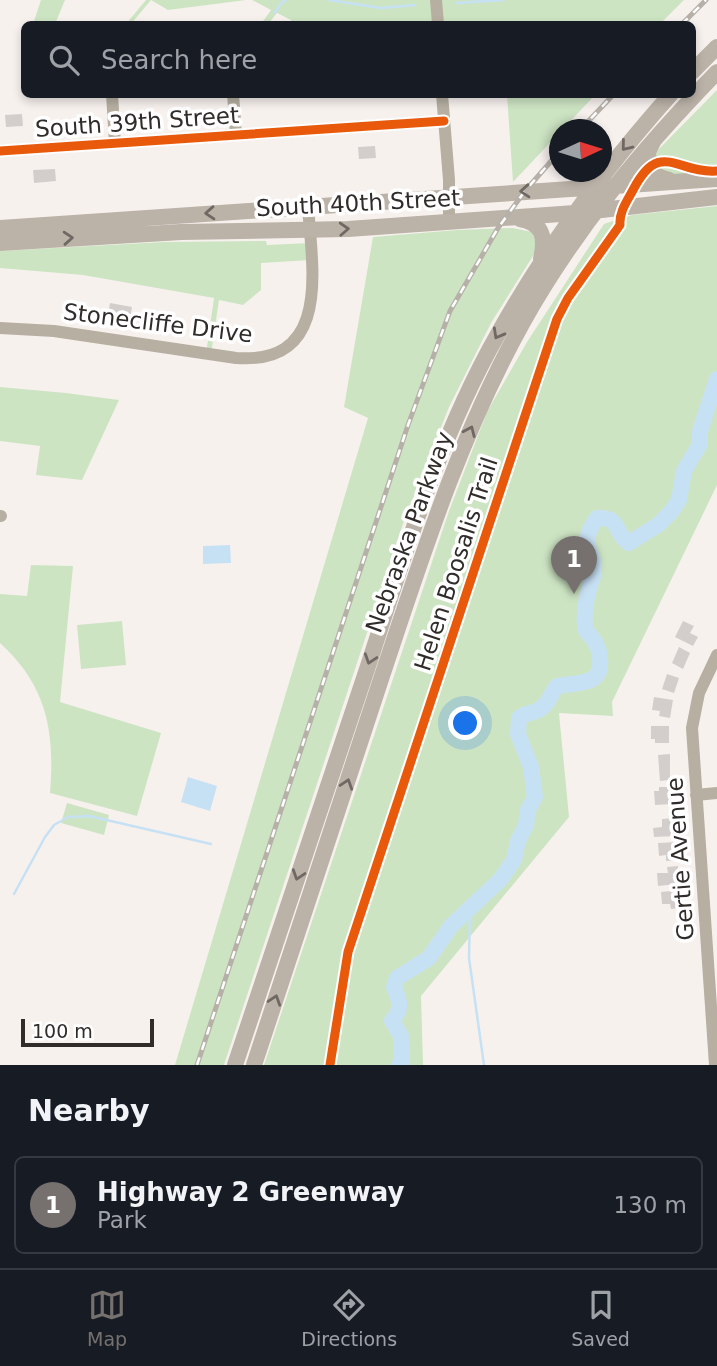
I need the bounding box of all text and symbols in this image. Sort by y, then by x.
search box [21,21,696,98]
icon: search [45,41,83,79]
text: Search here [101,45,257,75]
street label: South 39th Street [34,102,240,142]
north arrow [549,119,612,182]
one-way arrow [622,138,635,150]
one-way arrow [520,183,531,198]
street label: South 40th Street [255,185,461,221]
one-way arrow [204,205,215,220]
one-way arrow [339,222,350,237]
one-way arrow [63,231,74,246]
street label: Stonecliffe Drive [62,298,254,348]
one-way arrow [493,326,506,339]
one-way arrow [461,425,475,437]
street label: Nebraska Parkway [361,428,457,636]
street label: Helen Boosalis Trail [409,454,503,674]
pin: 1 [551,536,597,594]
one-way arrow [364,652,378,664]
your location [448,706,482,740]
street label: Gertie Avenue [661,776,699,942]
one-way arrow [339,779,353,791]
one-way arrow [292,868,307,880]
one-way arrow [267,995,282,1007]
scale bar [21,1016,154,1048]
text: 100 m [32,1020,93,1042]
text: Nearby [28,1093,150,1128]
text: Highway 2 Greenway [97,1177,404,1207]
text: 1 [45,1192,61,1218]
text: 130 m [613,1192,687,1218]
text: Park [97,1207,147,1233]
tab: Map [87,1286,127,1350]
tab: Directions [301,1286,397,1350]
tab: Saved [571,1286,630,1350]

